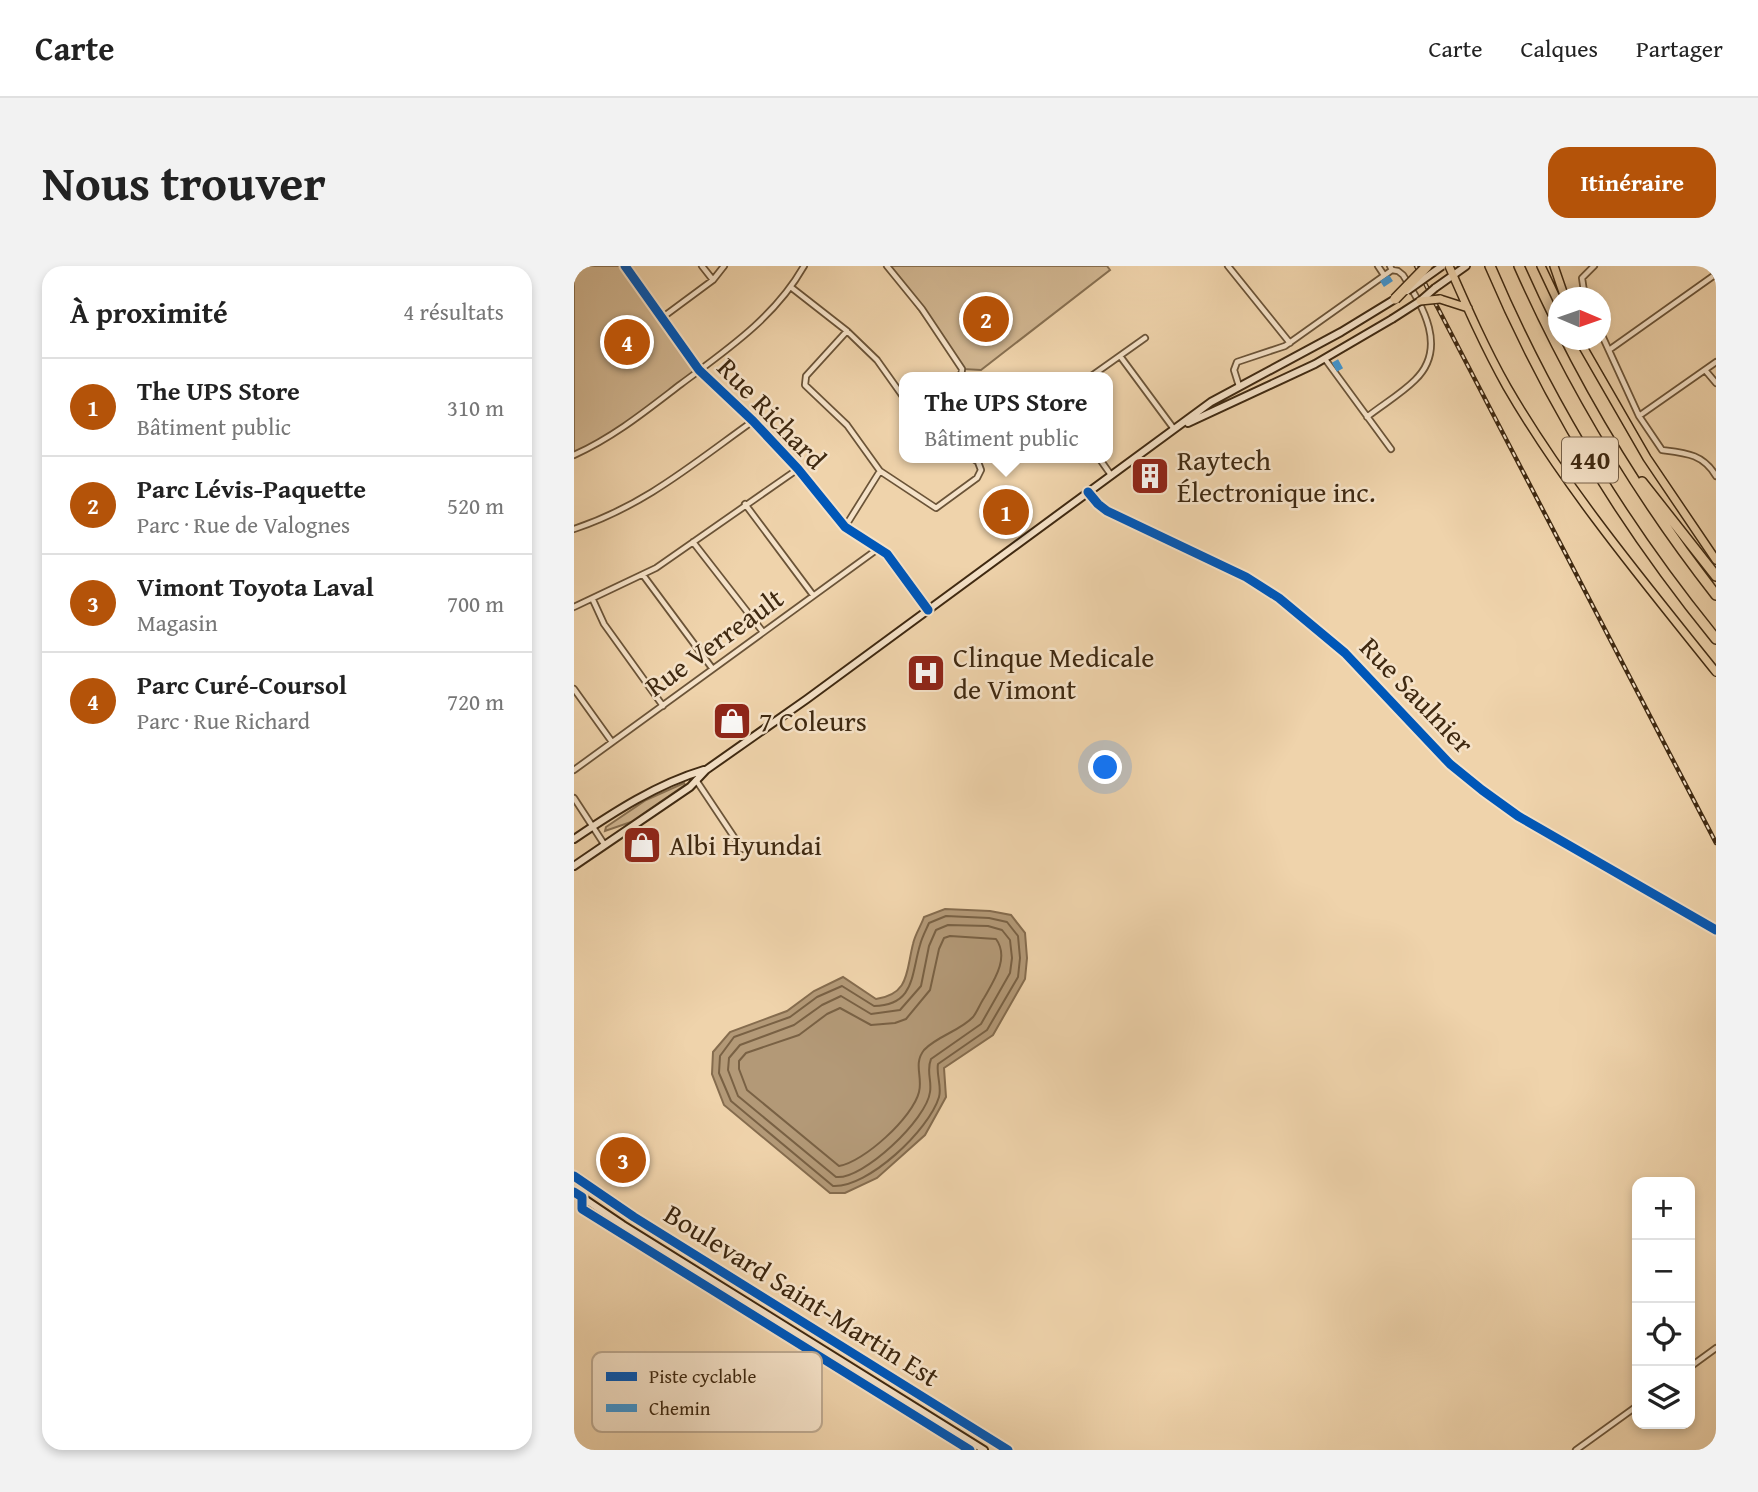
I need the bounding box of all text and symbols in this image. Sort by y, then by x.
text: Carte [35,24,114,72]
text: Carte [1428,31,1482,66]
text: Calques [1520,31,1598,66]
text: Partager [1636,31,1723,66]
text: Nous trouver [42,146,326,218]
button: Itinéraire [1548,147,1716,218]
north arrow [1548,287,1611,350]
text: À proximité [70,290,228,334]
pin: 2 [963,293,1009,345]
text: 4 résultats [403,295,504,328]
pin: 4 [604,316,650,368]
street label: Rue Richard [708,347,836,478]
text: The UPS Store [137,371,300,410]
popup [899,372,1113,463]
text: The UPS Store [925,382,1087,421]
text: 1 [87,391,99,424]
text: 310 m [447,391,504,424]
text: Bâtiment public [137,410,291,443]
text: Bâtiment public [925,421,1079,454]
road number: 440 [1562,438,1618,482]
place label: Raytech Électronique inc. [1177,439,1375,512]
building icon: Raytech Électronique inc. [1129,455,1171,497]
text: Parc Lévis-Paquette [137,469,366,508]
pin: 1 [983,486,1029,538]
text: 2 [87,489,99,522]
text: 520 m [447,489,504,522]
text: Parc · Rue de Valognes [137,508,350,541]
text: Vimont Toyota Laval [137,567,374,606]
street label: Rue Verreault [636,577,792,706]
text: 3 [87,587,99,620]
text: 700 m [447,587,504,620]
text: Magasin [137,606,218,639]
street label: Rue Saulnier [1351,627,1484,763]
place label: Clinque Medicale de Vimont [953,636,1154,709]
hospital icon: Clinque Medicale de Vimont [905,652,947,694]
text: Parc Curé-Coursol [137,665,347,704]
text: 4 [87,685,99,718]
text: 720 m [447,685,504,718]
shop icon: 7 Coleurs [711,700,753,742]
place label: 7 Coleurs [759,700,867,741]
text: Parc · Rue Richard [137,704,310,737]
your location [1088,750,1122,784]
shop icon: Albi Hyundai [621,824,663,866]
place label: Albi Hyundai [669,824,822,865]
pin: 3 [600,1134,646,1186]
map controls [1632,1177,1695,1429]
button: + [1632,1177,1695,1240]
street label: Boulevard Saint-Martin Est [657,1193,948,1396]
button: − [1632,1240,1695,1303]
button: locate [1632,1303,1695,1366]
legend [592,1352,822,1432]
text: Piste cyclable [649,1362,756,1390]
button: layers [1632,1366,1695,1429]
text: Chemin [649,1394,711,1422]

